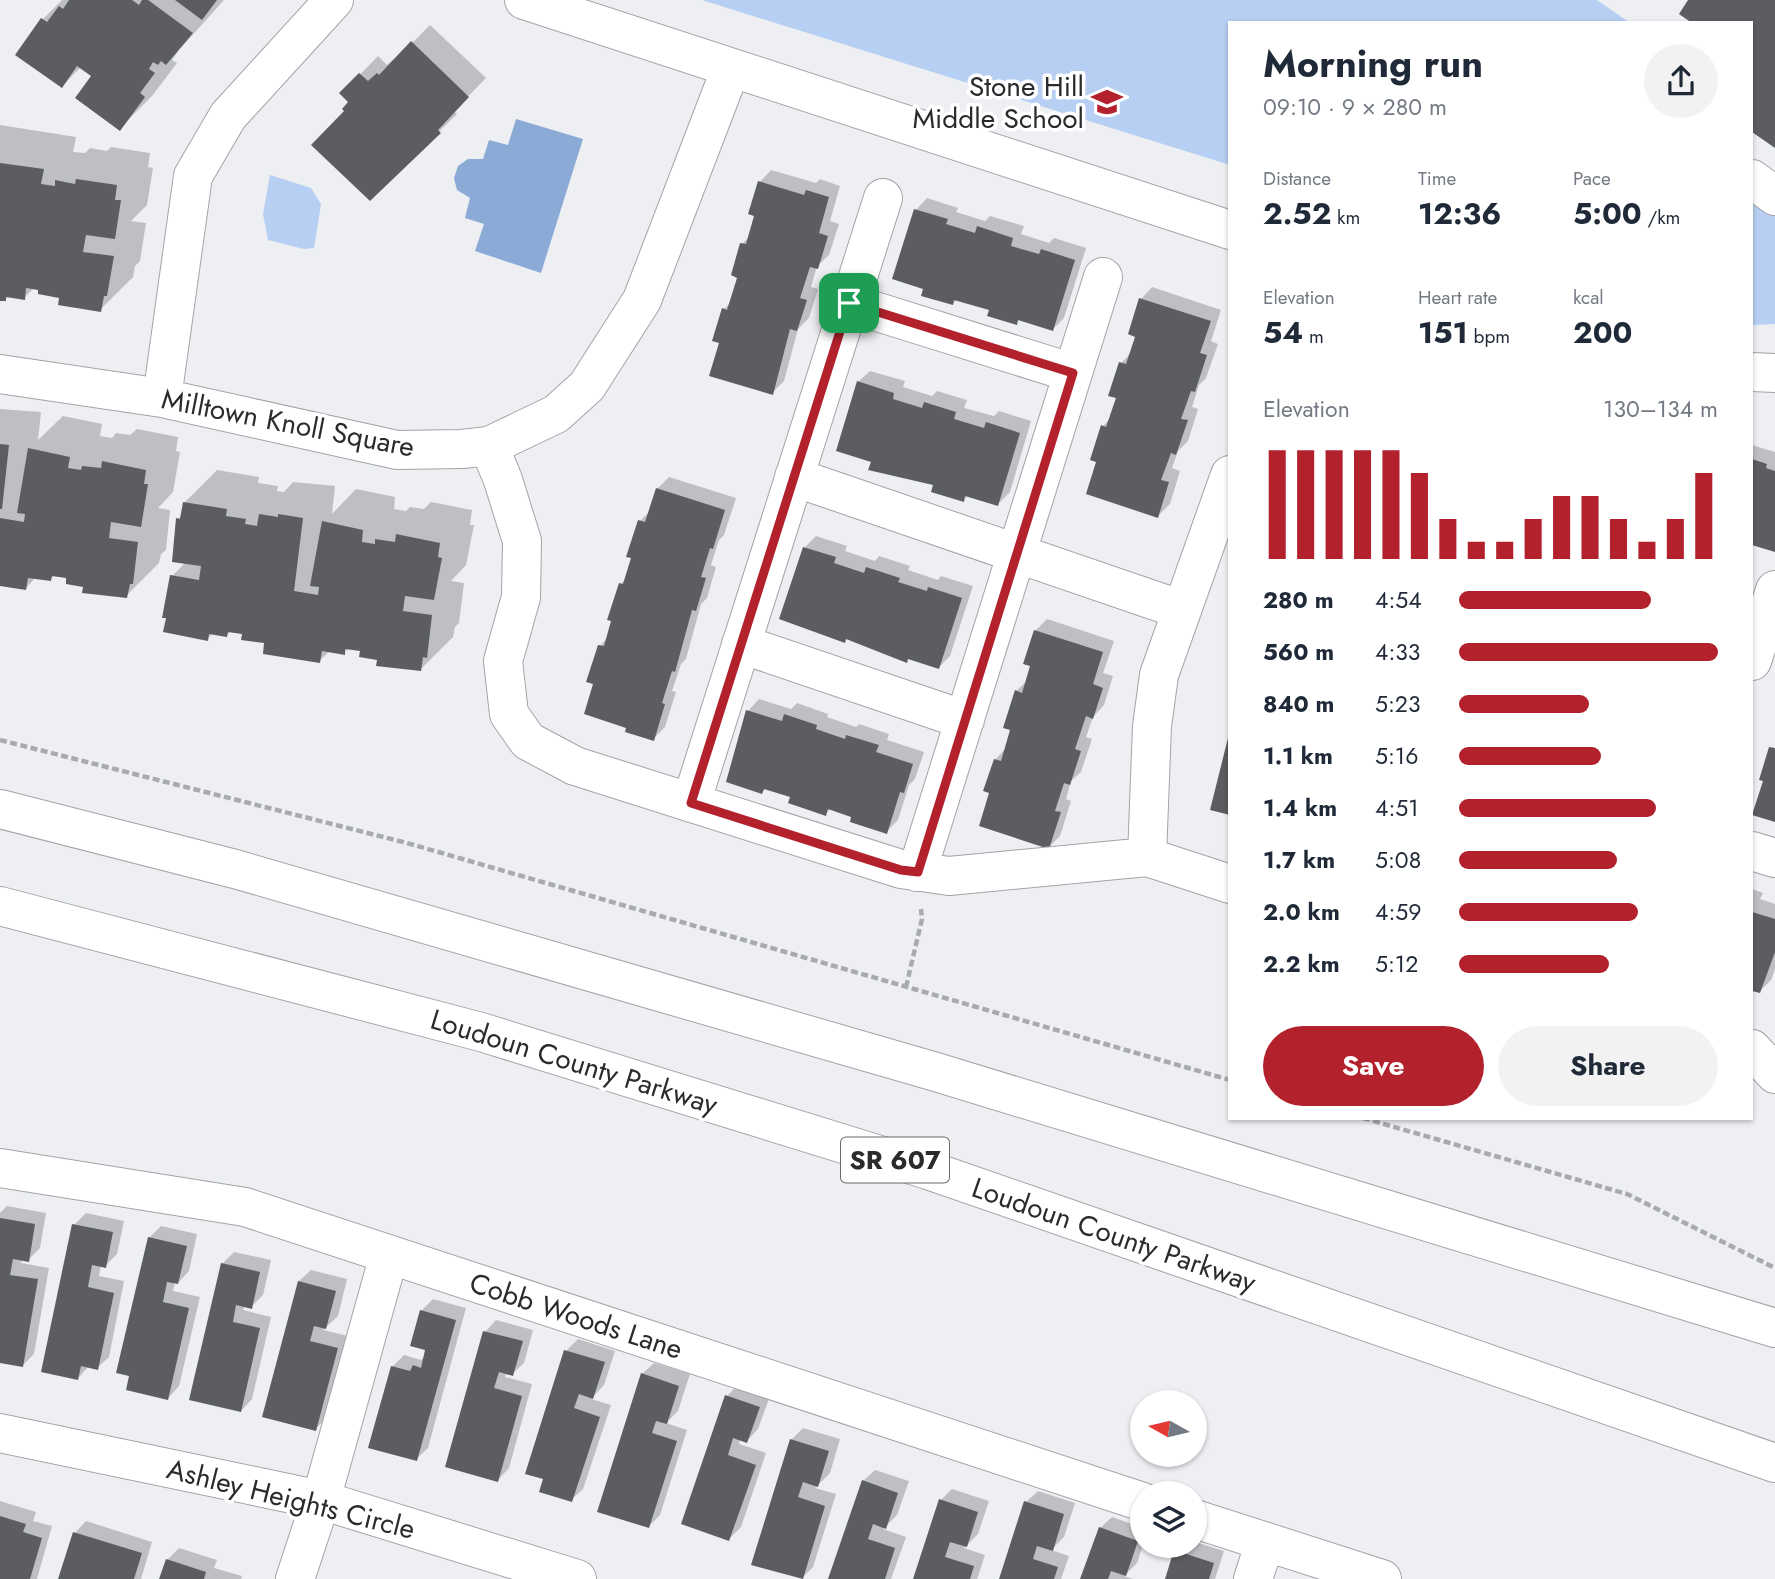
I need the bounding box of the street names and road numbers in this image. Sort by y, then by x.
street label: Milltown Knoll Square [158,378,418,468]
street label: Loudoun County Parkway [426,999,723,1125]
road number: SR 607 [841,1138,949,1182]
street label: Loudoun County Parkway [966,1167,1262,1303]
street label: Cobb Woods Lane [464,1262,688,1370]
street label: Ashley Heights Circle [163,1448,419,1550]

